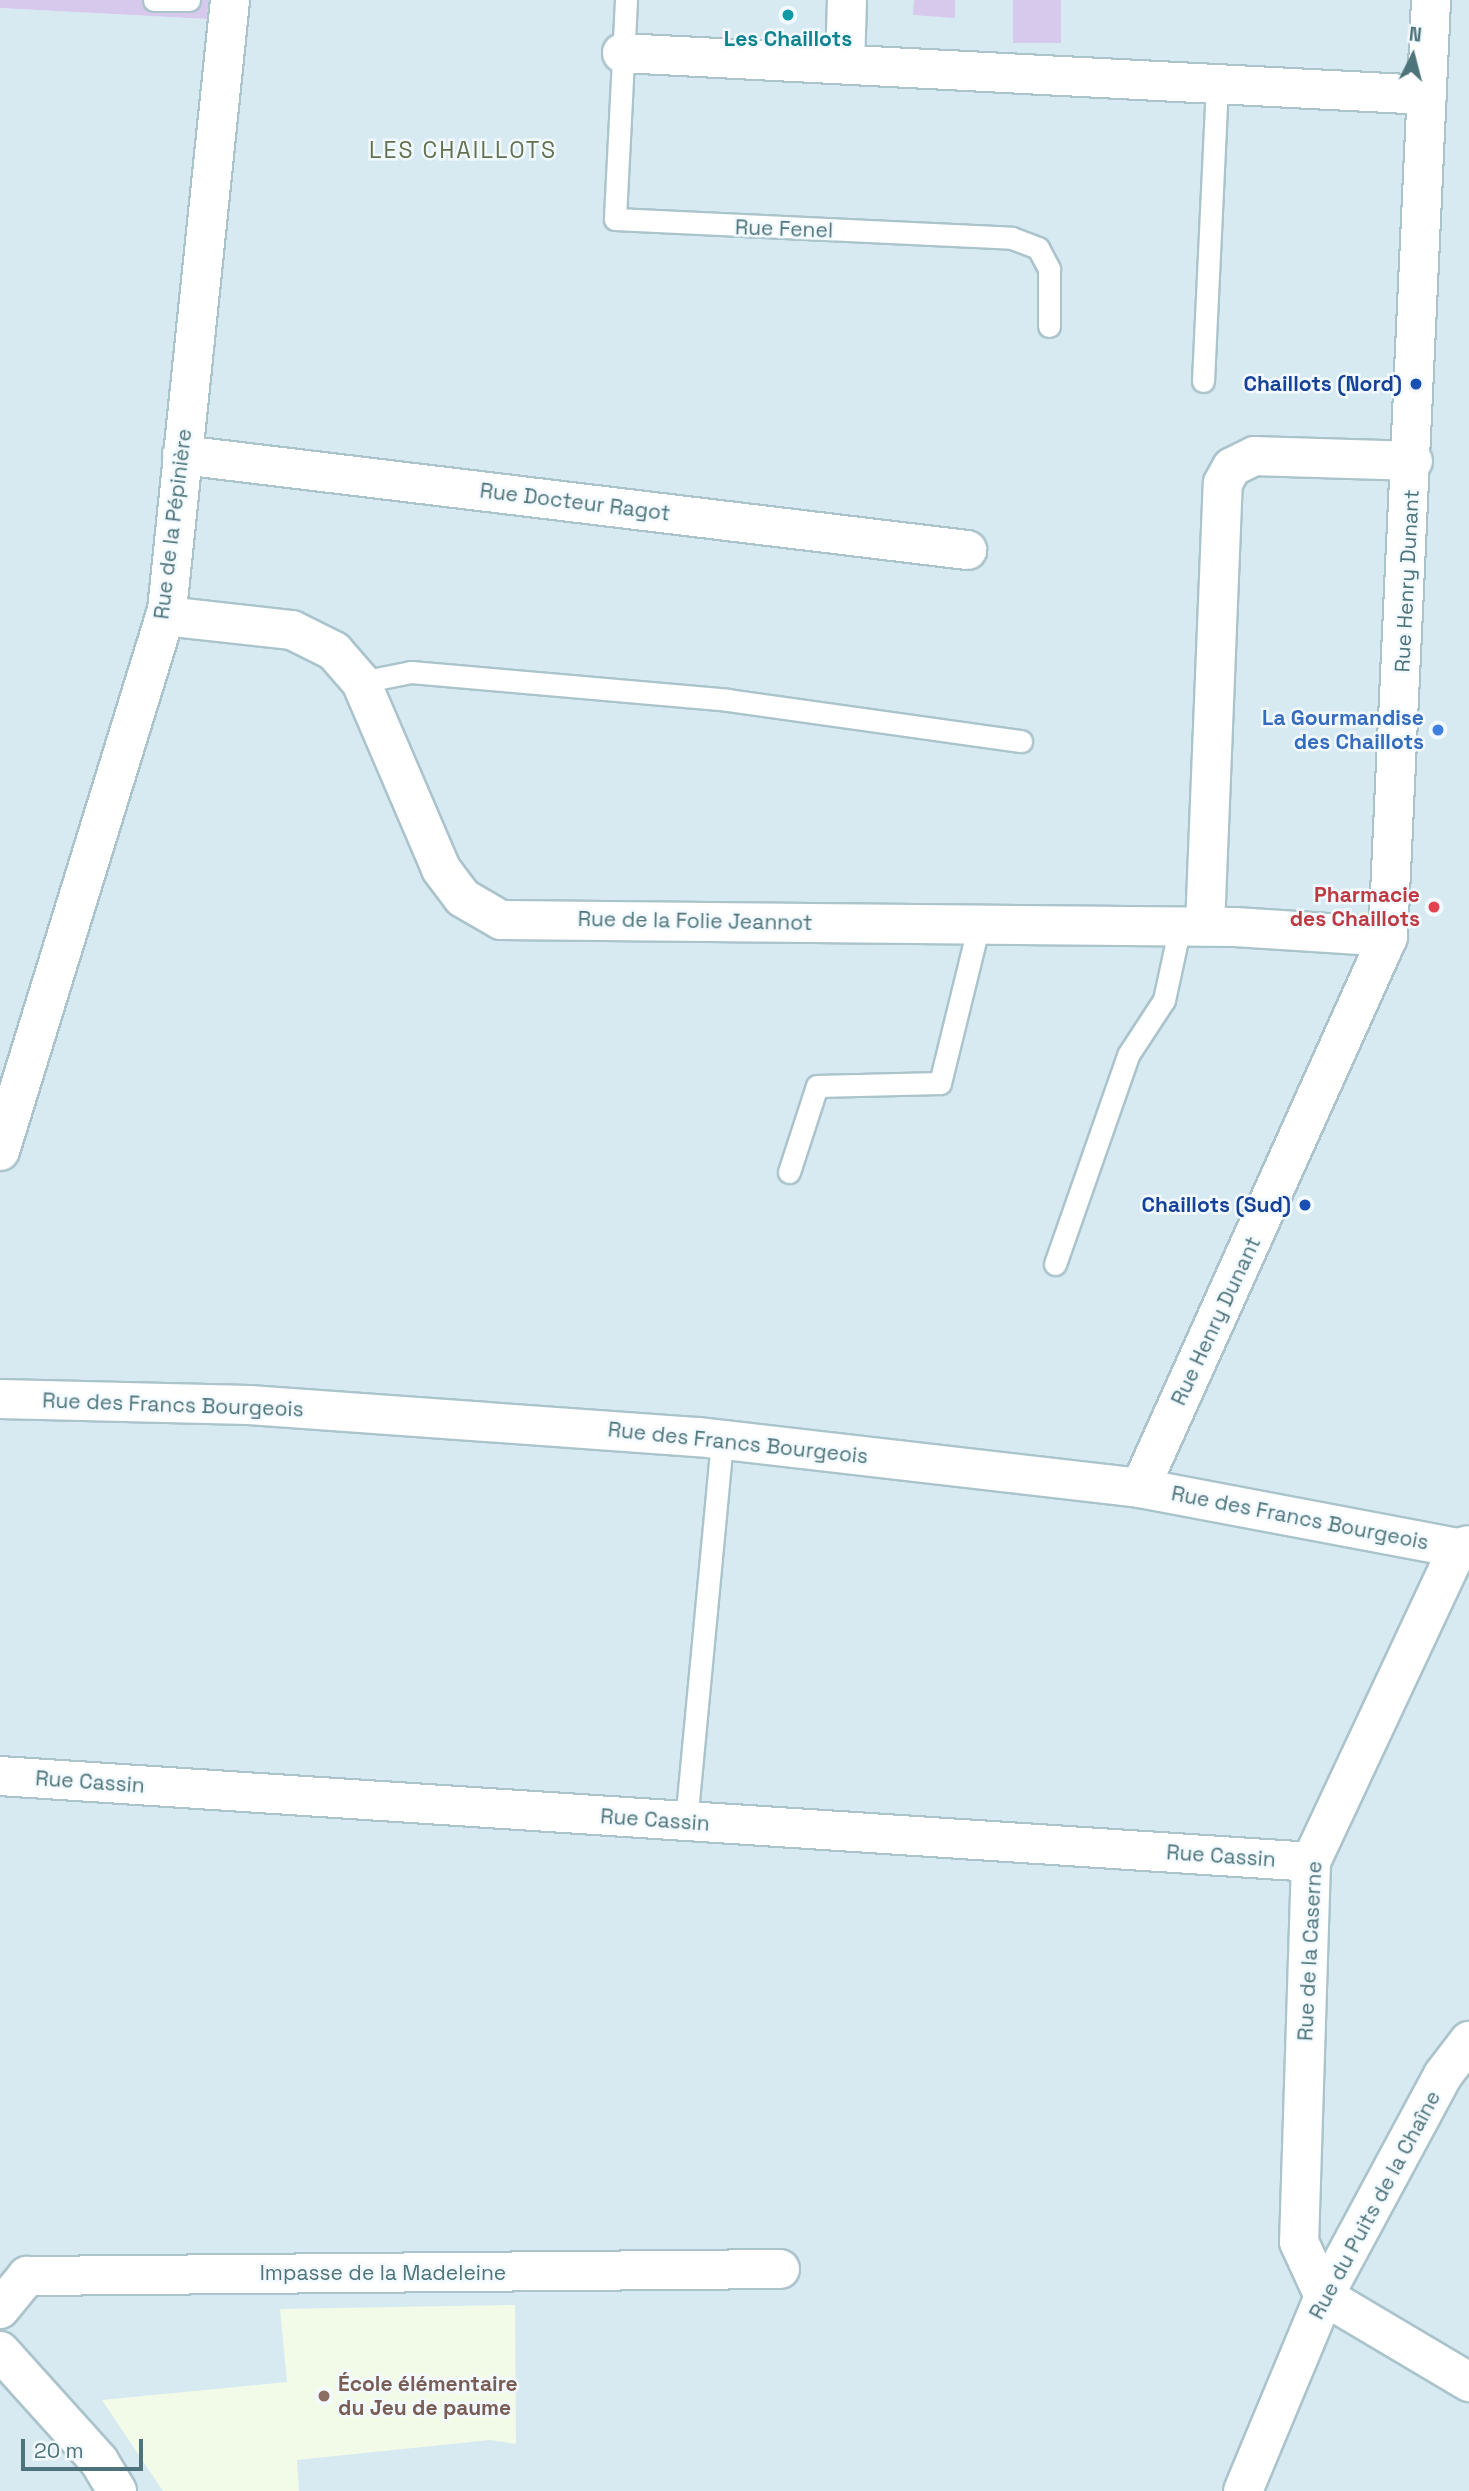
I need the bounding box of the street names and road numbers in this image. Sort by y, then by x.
street label: Rue Fenel [735,215,833,243]
street label: Rue de la Pépinière [149,427,197,621]
street label: Rue Docteur Ragot [478,478,672,526]
street label: Rue Henry Dunant [1390,489,1424,673]
street label: Rue de la Folie Jeannot [577,906,813,936]
street label: Rue Henry Dunant [1166,1233,1266,1409]
street label: Rue des Francs Bourgeois [42,1388,304,1422]
street label: Rue des Francs Bourgeois [607,1417,869,1469]
street label: Rue des Francs Bourgeois [1169,1481,1431,1555]
street label: Rue Cassin [34,1766,146,1798]
street label: Rue Cassin [599,1804,711,1836]
street label: Rue Cassin [1165,1840,1277,1872]
street label: Rue de la Caserne [1293,1860,1327,2042]
street label: Rue du Puits de la Chaîne [1304,2086,1446,2324]
street label: Impasse de la Madeleine [260,2260,506,2286]

